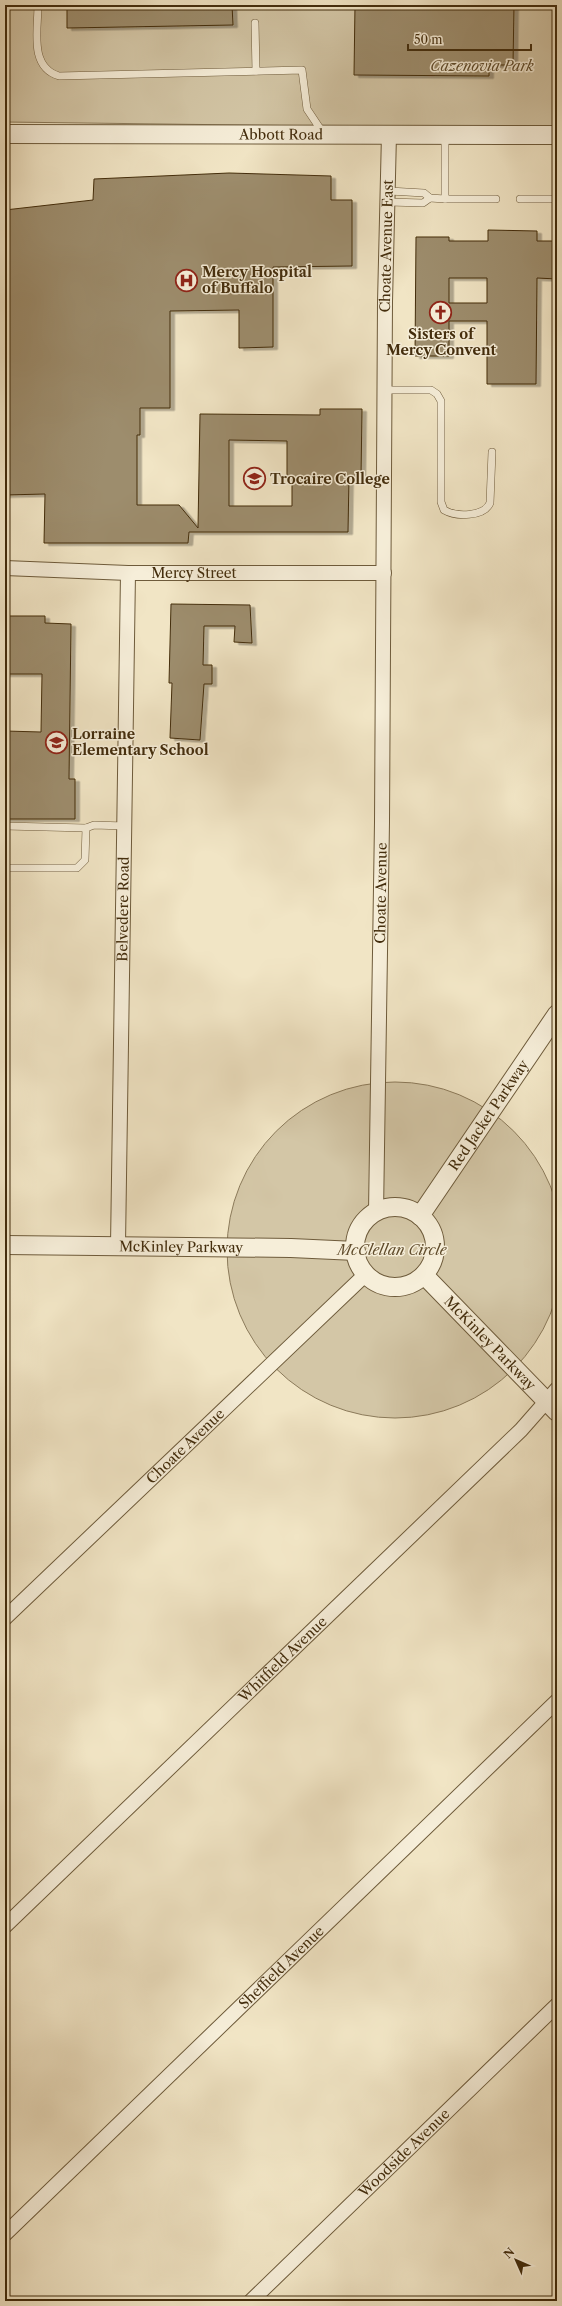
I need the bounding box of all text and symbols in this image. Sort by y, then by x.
scale bar [408,26,531,52]
text: 50 m [414,32,443,47]
park label: Cazenovia Park [430,57,535,75]
street label: Abbott Road [238,125,324,144]
street label: Choate Avenue East [376,179,397,313]
place label: Mercy Hospital of Buffalo [202,263,312,297]
hospital icon: Mercy Hospital of Buffalo [174,267,200,293]
church icon: Sisters of Mercy Convent [428,299,454,325]
place label: Sisters of Mercy Convent [386,325,496,359]
school or university icon: Trocaire College [241,466,267,492]
place label: Trocaire College [270,470,390,488]
street label: Mercy Street [151,564,237,582]
place label: Lorraine Elementary School [72,725,209,759]
school or university icon: Lorraine Elementary School [44,729,70,755]
street label: Choate Avenue [371,842,391,944]
street label: Belvedere Road [113,856,133,962]
street label: Red Jacket Parkway [445,1056,533,1174]
street label: McKinley Parkway [119,1237,243,1256]
park label: McClellan Circle [335,1241,448,1259]
street label: McKinley Parkway [440,1292,540,1394]
street label: Choate Avenue [142,1405,228,1488]
street label: Whitfield Avenue [234,1612,331,1707]
street label: Sheffield Avenue [235,1922,328,2013]
street label: Woodside Avenue [354,2105,453,2202]
north arrow [496,2240,536,2280]
text: N [501,2244,518,2261]

